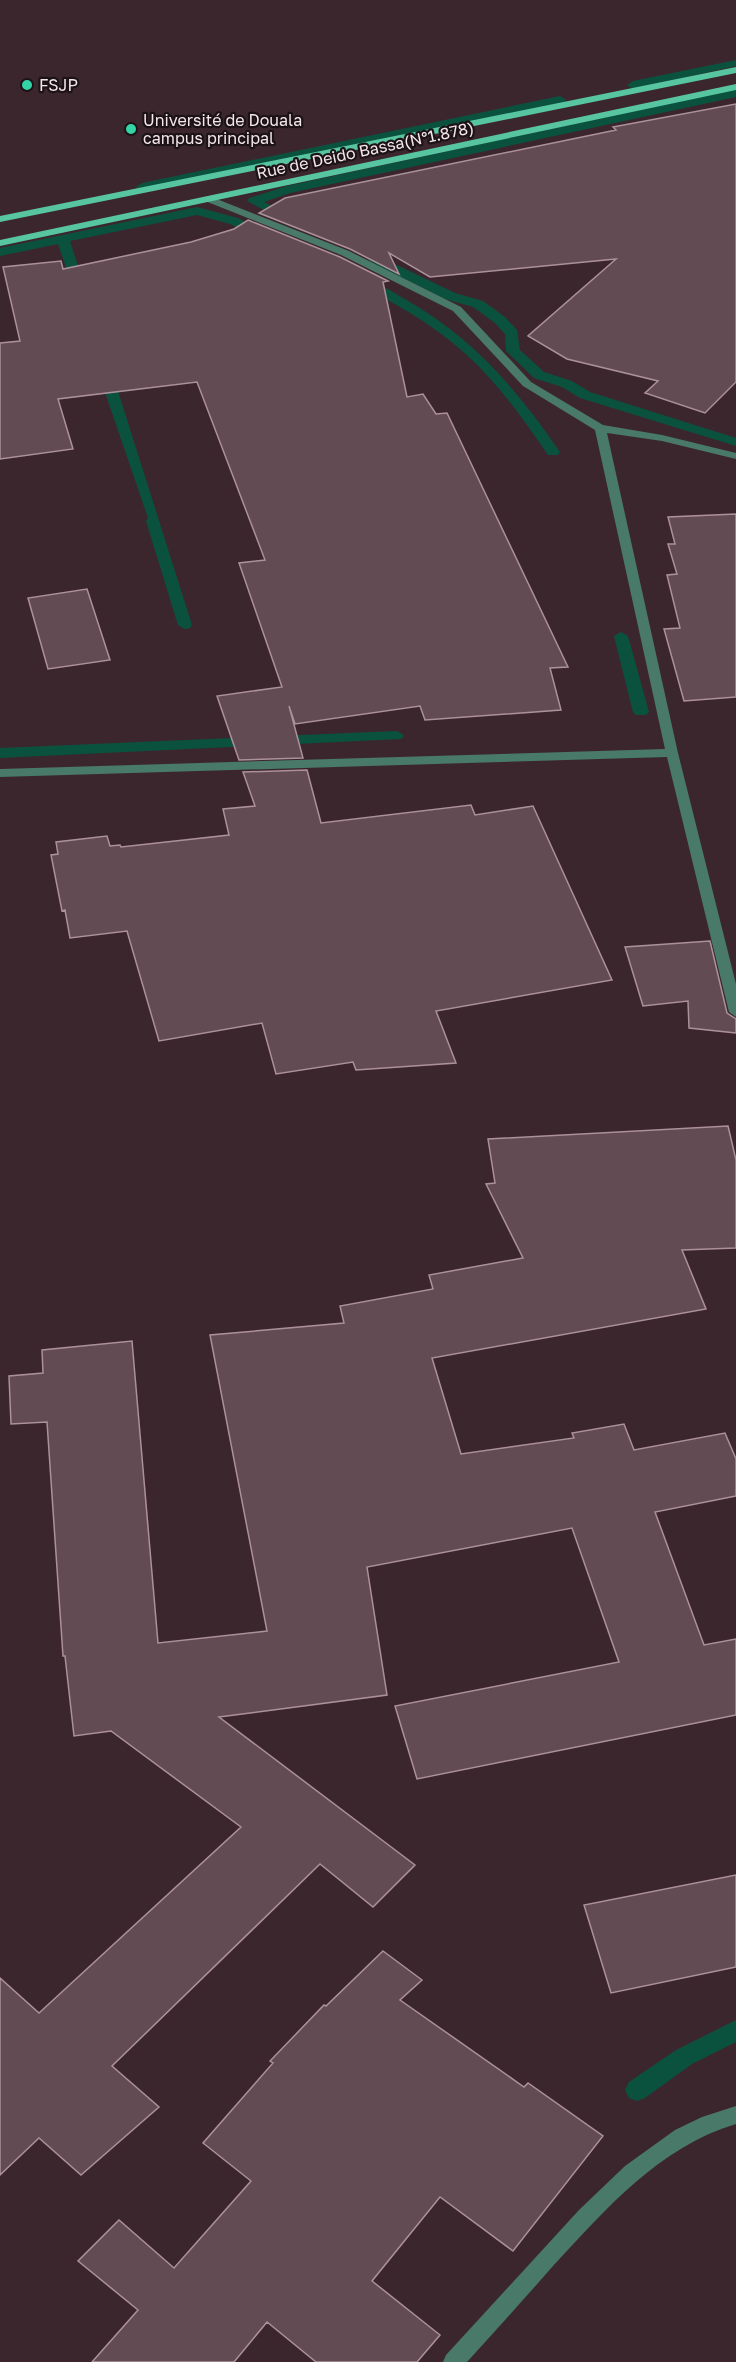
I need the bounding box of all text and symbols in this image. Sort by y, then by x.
place label: FSJP [39,75,78,95]
marker: FSJP [20,78,34,92]
place label: Université de Douala campus principal [143,110,302,148]
street label: Rue de Deido Bassa(N°1.878) [254,117,476,183]
marker: Université de Douala campus principal [124,122,138,136]

